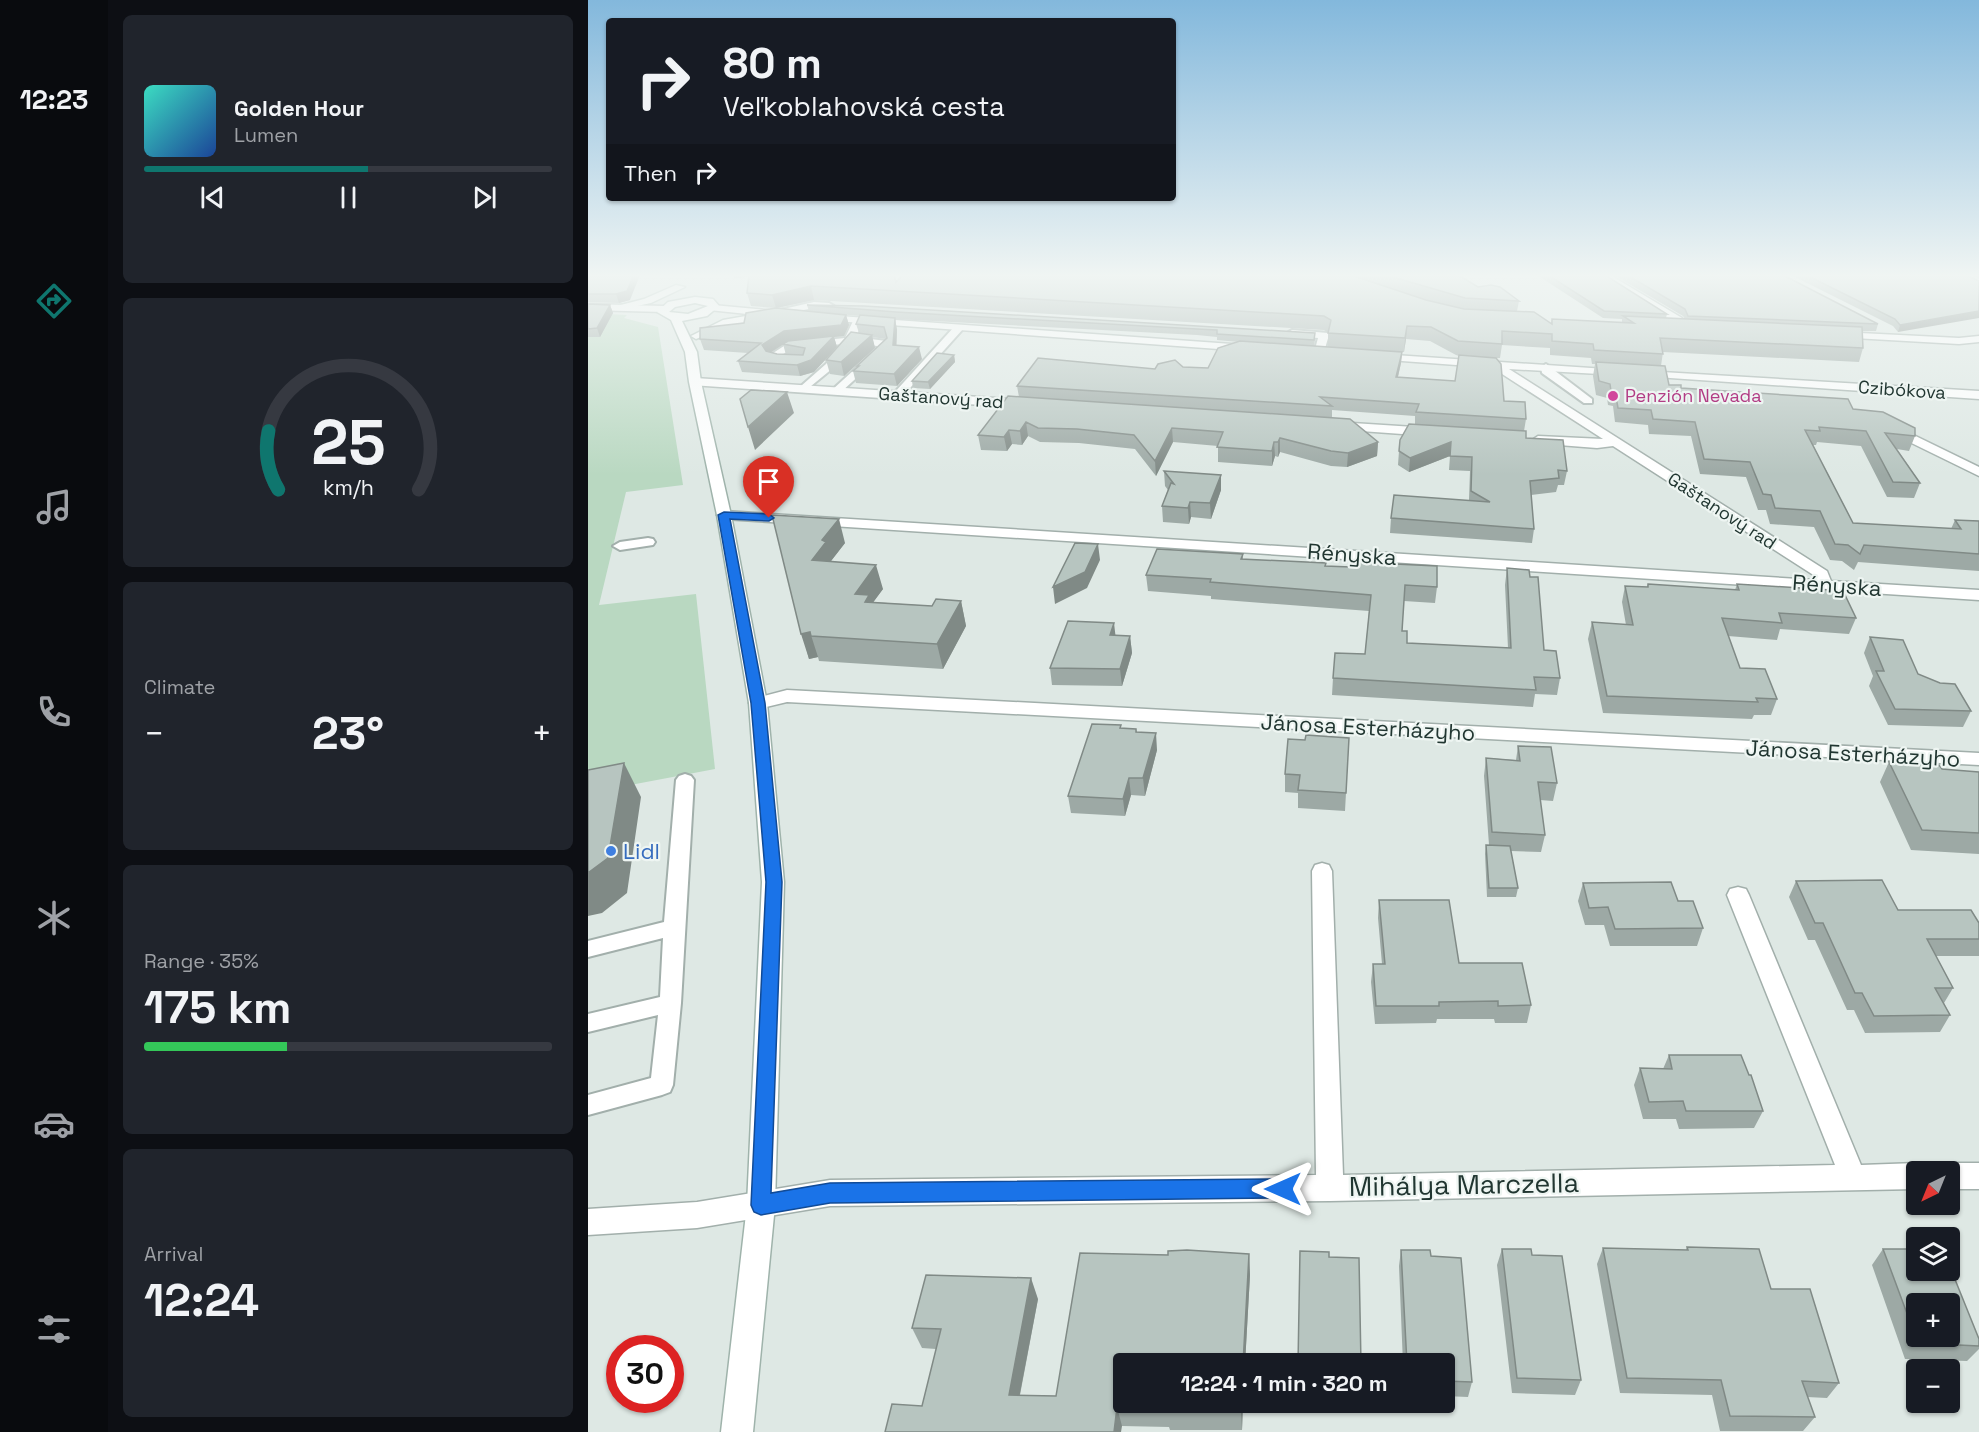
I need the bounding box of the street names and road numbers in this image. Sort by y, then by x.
street label: Czibókova [1857,375,1947,404]
street label: Gaštanový rad [878,382,1004,413]
street label: Gaštanový rad [1663,467,1781,554]
street label: Rényska [1306,537,1398,571]
street label: Rényska [1791,568,1883,602]
street label: Jánosa Esterházyho [1260,707,1476,747]
street label: Jánosa Esterházyho [1745,733,1961,773]
street label: Mihálya Marczella [1349,1165,1579,1204]

